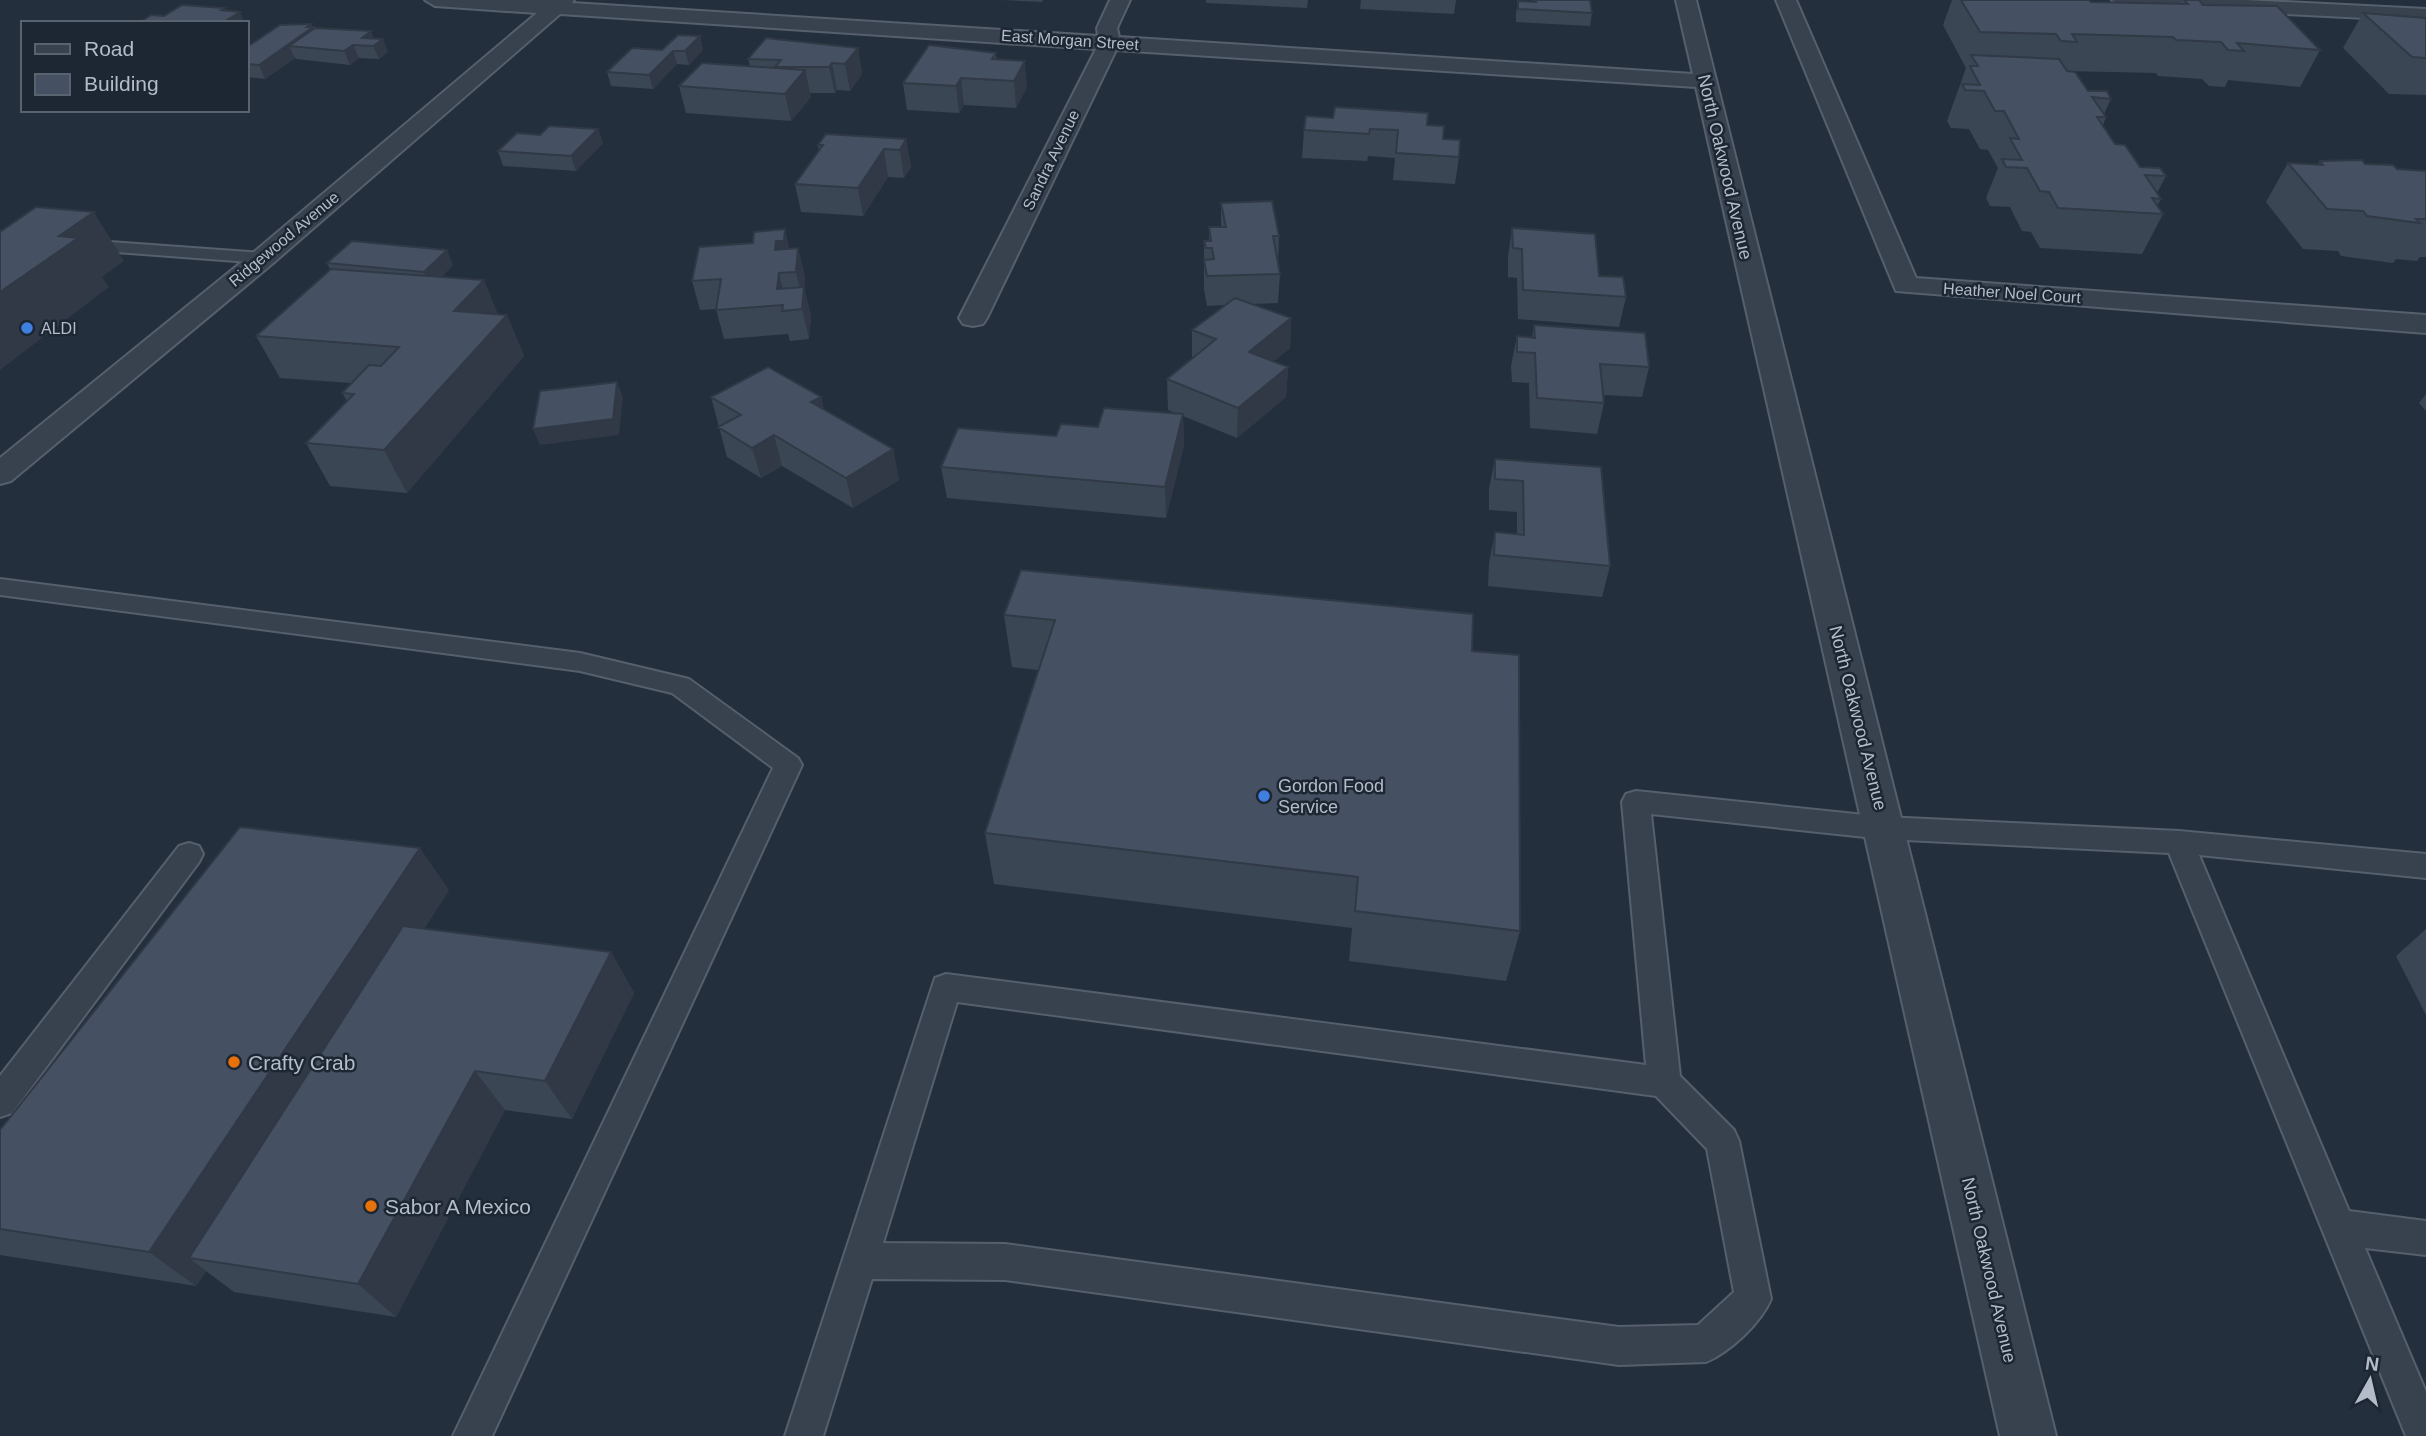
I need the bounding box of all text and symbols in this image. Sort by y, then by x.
legend [21,21,248,112]
street label: East Morgan Street [1001,27,1140,53]
text: Road [84,37,134,60]
text: Building [84,72,159,95]
street label: North Oakwood Avenue [1694,72,1756,262]
street label: Sandra Avenue [1019,107,1083,213]
street label: Ridgewood Avenue [226,188,342,290]
street label: Heather Noel Court [1943,280,2082,306]
marker: ALDI [19,320,35,336]
place label: ALDI [41,320,77,337]
street label: North Oakwood Avenue [1825,624,1891,812]
place label: Gordon Food Service [1278,776,1384,817]
marker: Gordon Food Service [1256,788,1272,804]
place label: Crafty Crab [248,1051,355,1074]
marker: Crafty Crab [226,1054,242,1070]
street label: North Oakwood Avenue [1958,1175,2020,1365]
place label: Sabor A Mexico [385,1195,531,1218]
marker: Sabor A Mexico [363,1198,379,1214]
north arrow [2335,1345,2405,1415]
text: N [2364,1352,2381,1375]

